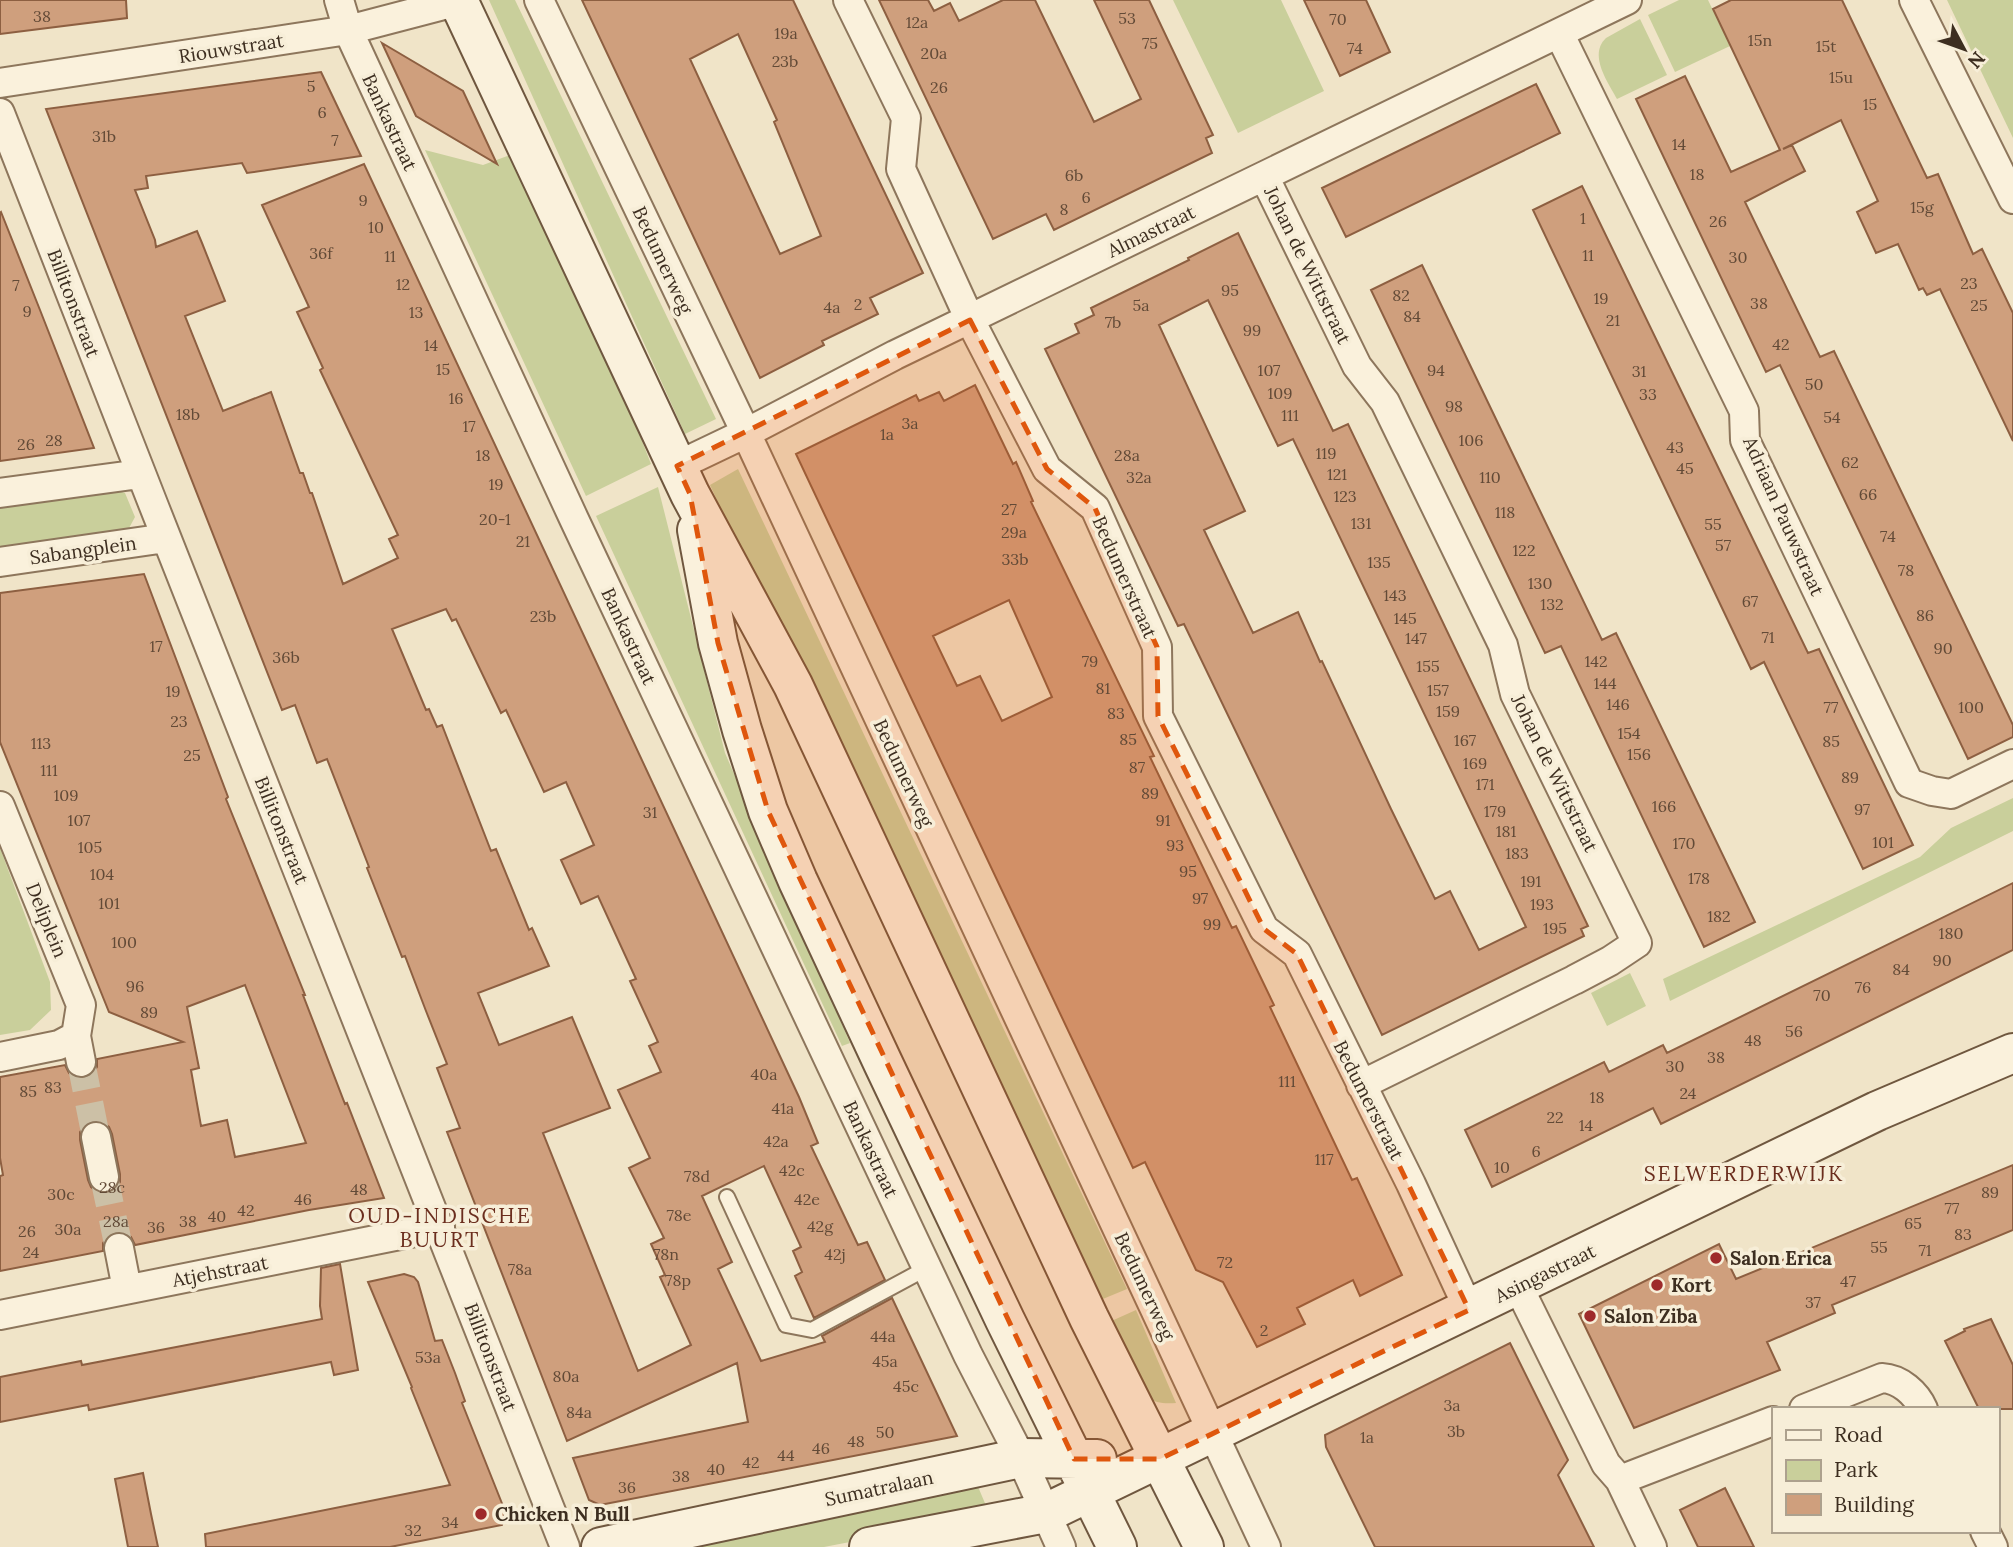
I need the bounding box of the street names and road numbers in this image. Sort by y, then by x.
street label: Riouwstraat [177,28,286,68]
street label: Bankastraat [357,70,423,175]
street label: Johan de Wittstraat [1259,181,1357,348]
street label: Almastraat [1102,199,1199,263]
street label: Bedumerweg [628,202,699,318]
street label: Billitonstraat [42,245,106,361]
street label: Adriaan Pauwstraat [1738,432,1830,600]
street label: Bedumerstraat [1087,512,1163,642]
street label: Sabangplein [28,531,138,569]
street label: Bankastraat [596,584,662,689]
street label: Johan de Wittstraat [1506,689,1604,856]
street label: Bedumerweg [869,715,940,831]
street label: Billitonstraat [250,773,315,888]
street label: Deliplein [21,879,73,961]
street label: Bedumerstraat [1329,1036,1410,1165]
street label: Bankastraat [838,1097,904,1202]
street label: Bedumerweg [1110,1228,1181,1344]
street label: Asingastraat [1490,1238,1600,1308]
street label: Atjehstraat [169,1250,270,1292]
street label: Billitonstraat [459,1299,523,1415]
street label: Sumatralaan [823,1465,935,1511]

